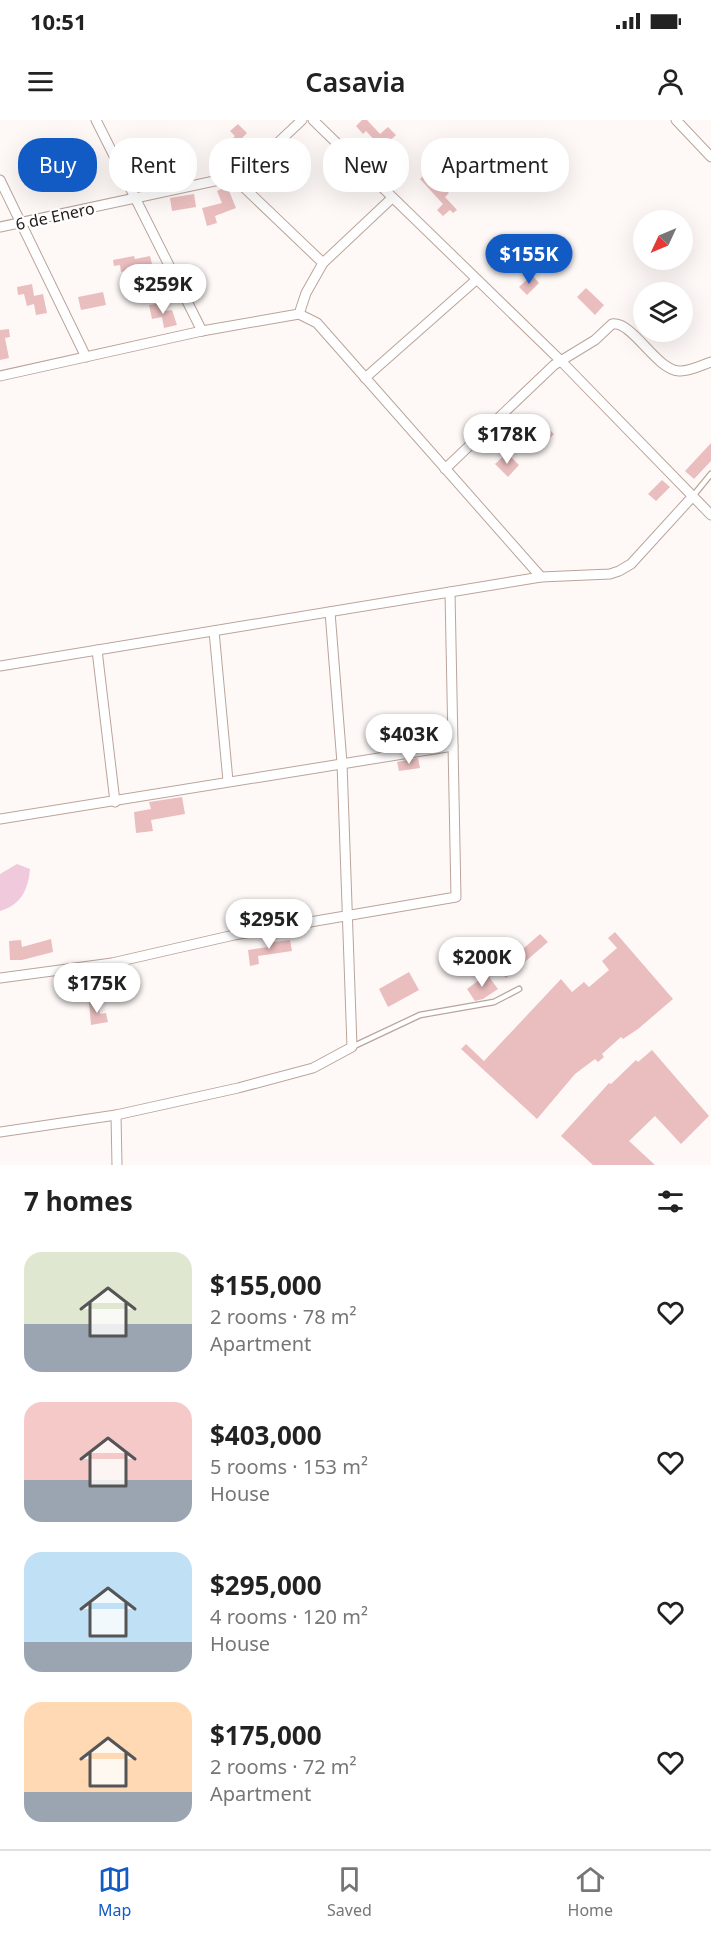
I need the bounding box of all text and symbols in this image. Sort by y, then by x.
text: 10:51 [30,6,87,36]
text: Casavia [305,63,406,100]
icon: menu [24,65,57,98]
icon: person [654,65,687,98]
chip: Buy [18,138,97,192]
chip: Rent [109,138,197,192]
chip: Filters [209,138,311,192]
chip: New [323,138,409,192]
chip: Apartment [421,138,569,192]
street label: 6 de Enero [14,197,96,235]
north arrow [633,210,693,270]
map controls [633,210,693,342]
pin: $155K [487,234,571,285]
text: $155K [499,240,559,267]
pin: $259K [121,264,205,315]
text: $259K [133,270,193,297]
button: layers [633,282,693,342]
pin: $178K [465,414,549,465]
text: $178K [477,420,537,447]
pin: $403K [367,714,451,765]
text: $403K [379,720,439,747]
pin: $295K [227,899,311,950]
text: $295K [239,905,299,932]
pin: $200K [440,937,524,988]
text: $200K [452,943,512,970]
pin: $175K [55,963,139,1014]
text: $175K [67,969,127,996]
text: 7 homes [24,1183,133,1219]
icon: filters [654,1185,687,1218]
text: $155,000 [210,1267,322,1303]
icon: home [72,1276,144,1348]
icon: heart [654,1296,687,1329]
text: 2 rooms · 78 m² [210,1303,357,1330]
text: Apartment [210,1330,311,1357]
text: $403,000 [210,1417,322,1453]
icon: home [72,1426,144,1498]
icon: heart [654,1446,687,1479]
text: 5 rooms · 153 m² [210,1453,368,1480]
text: House [210,1480,270,1507]
text: $295,000 [210,1567,322,1603]
icon: home [72,1576,144,1648]
icon: heart [654,1596,687,1629]
text: 4 rooms · 120 m² [210,1603,368,1630]
text: House [210,1630,270,1657]
text: $175,000 [210,1717,322,1753]
icon: home [72,1726,144,1798]
icon: heart [654,1746,687,1779]
text: 2 rooms · 72 m² [210,1753,357,1780]
text: Apartment [210,1780,311,1807]
tab: Map [98,1863,131,1921]
tab: Saved [327,1863,372,1921]
tab: Home [568,1863,613,1921]

